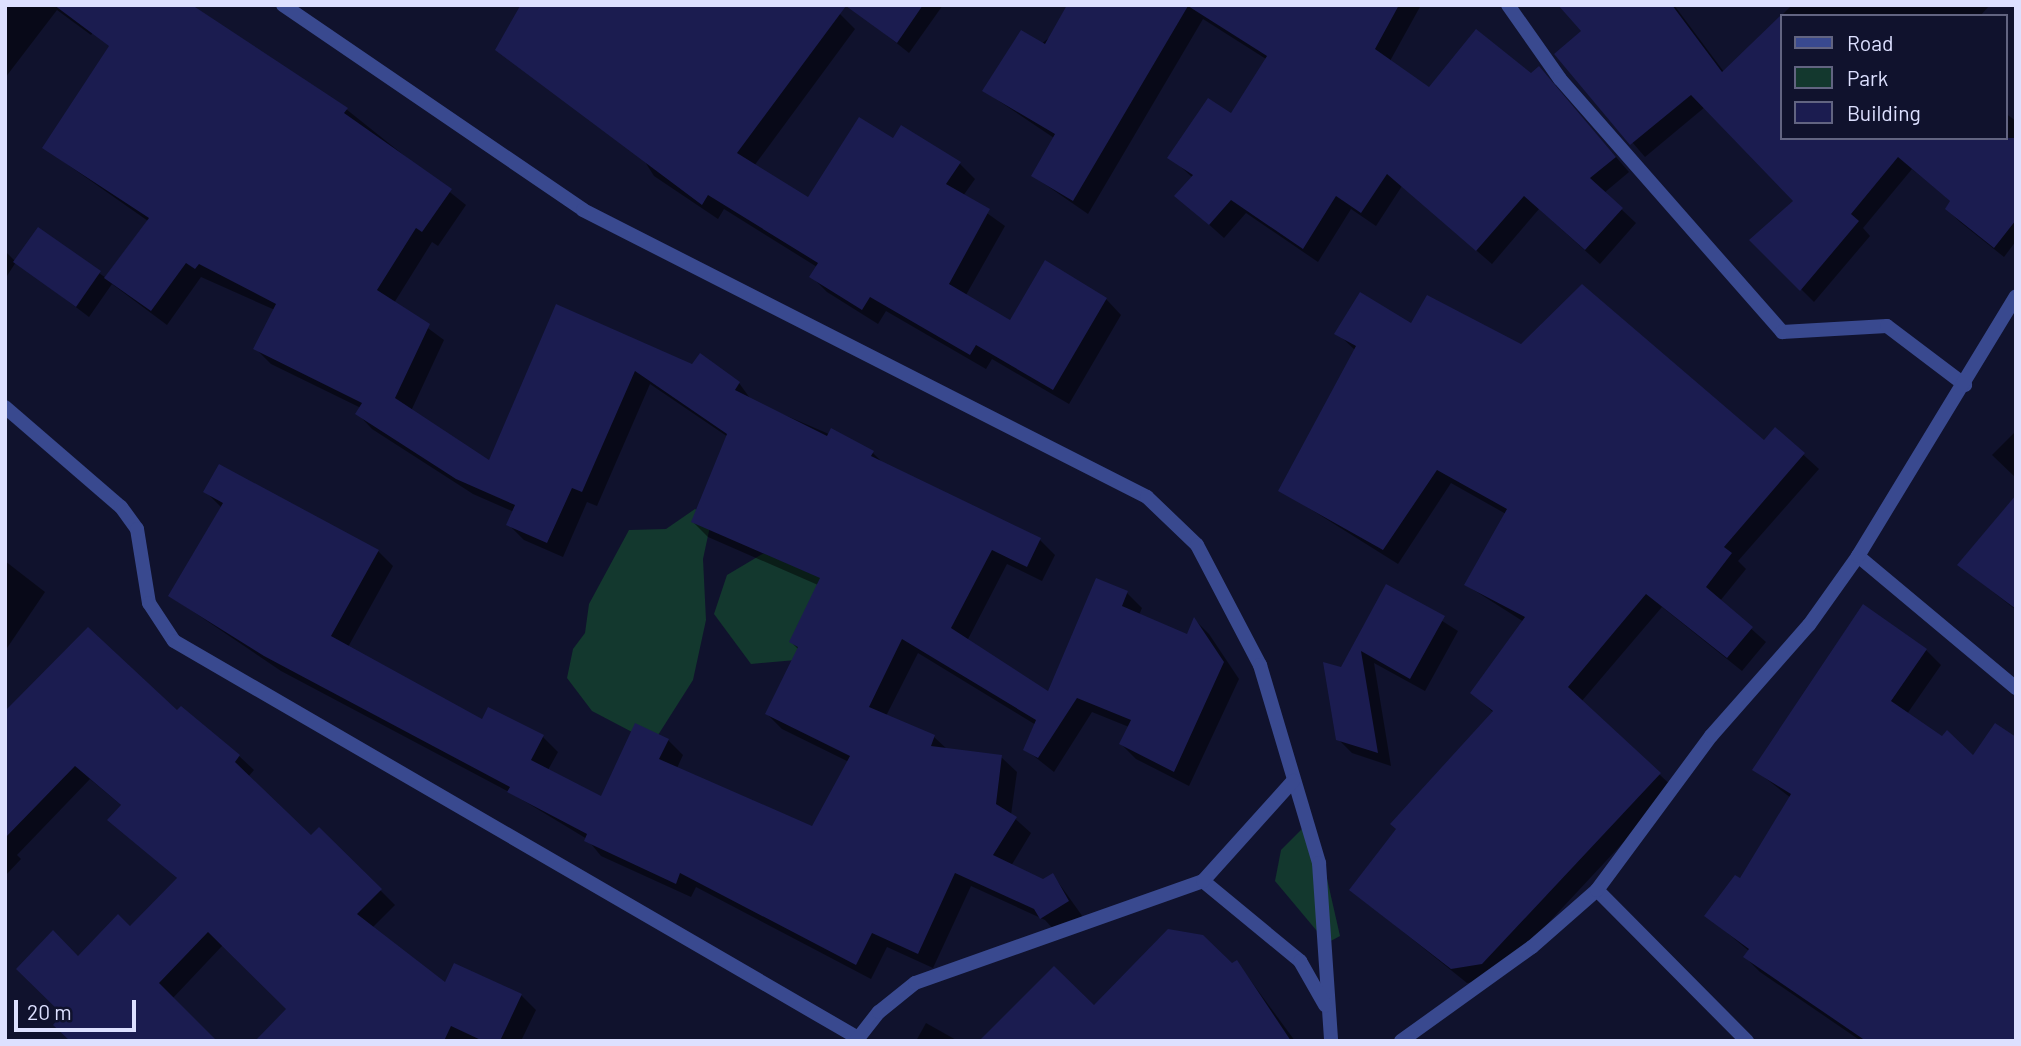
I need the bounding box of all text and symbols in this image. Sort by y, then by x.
legend [1780,14,2007,140]
text: Road [1847,30,1893,55]
text: Park [1847,65,1888,90]
text: Building [1847,100,1921,125]
scale bar [18,986,140,1030]
text: 20 m [27,999,72,1024]

